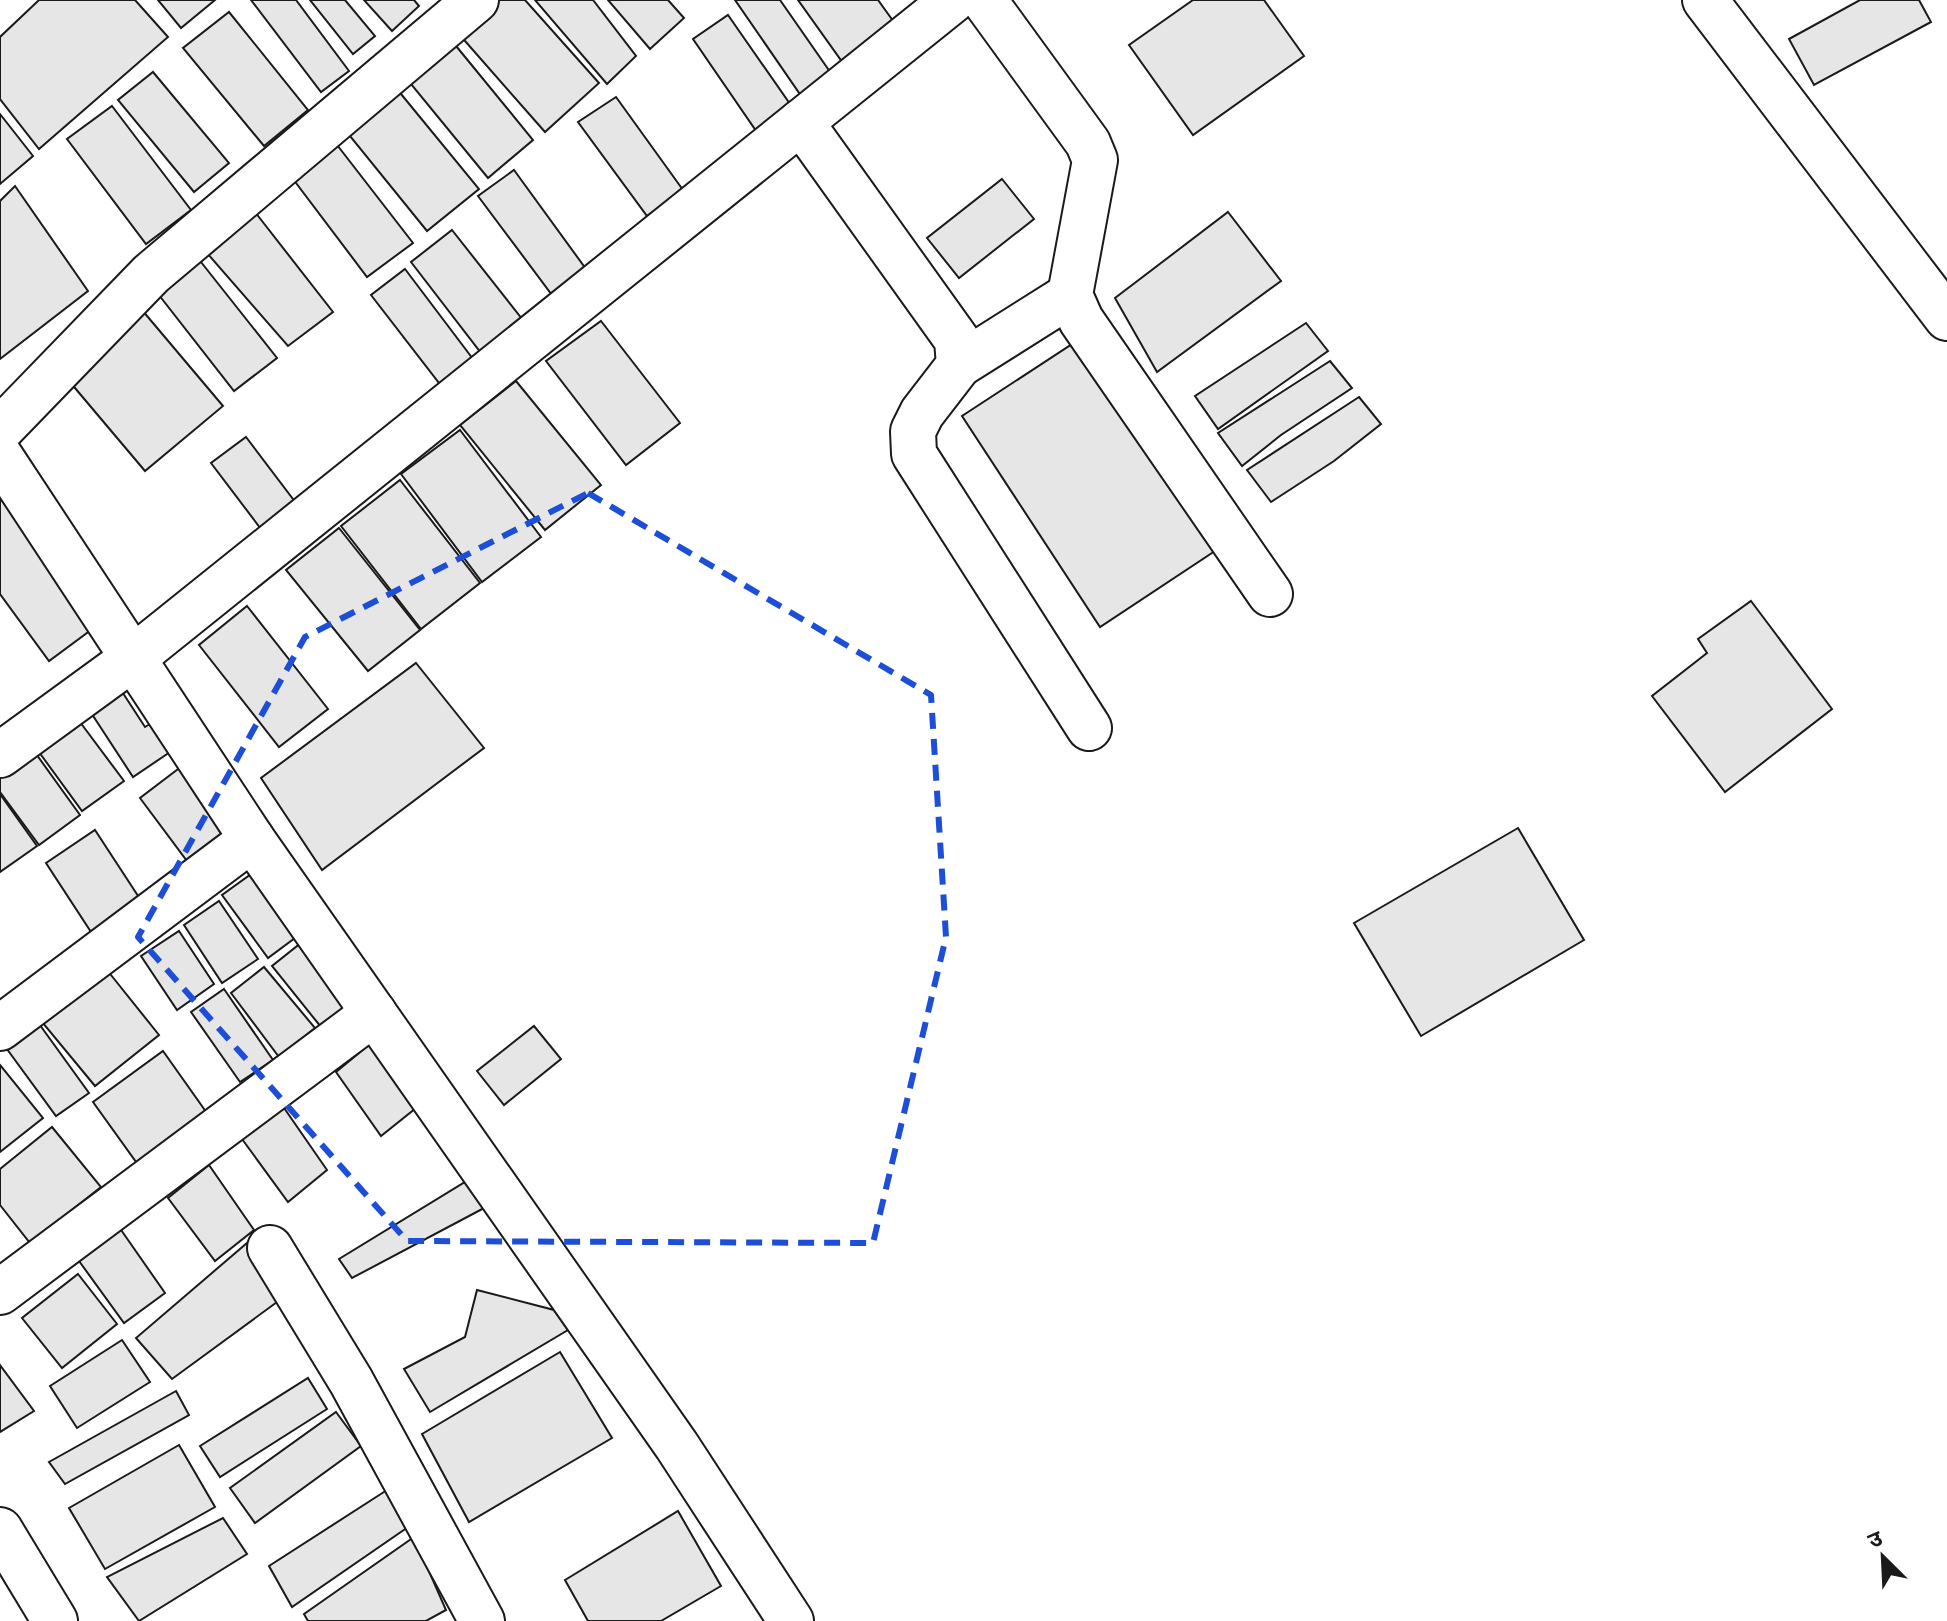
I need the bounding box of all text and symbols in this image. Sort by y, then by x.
north arrow [1843,1517,1923,1597]
text: उ [1864,1525,1887,1553]

